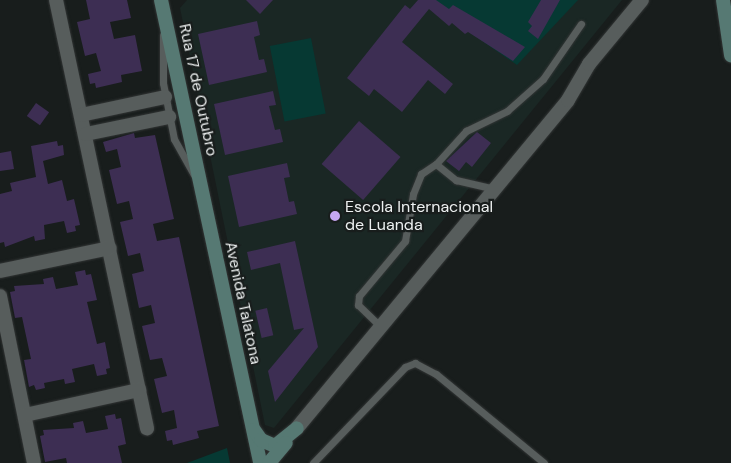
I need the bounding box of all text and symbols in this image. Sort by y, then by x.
street label: Rua 17 de Outubro [175,22,221,158]
place label: Escola Internacional de Luanda [345,197,493,235]
marker: Escola Internacional de Luanda [329,210,341,222]
street label: Avenida Talatona [221,240,265,366]

